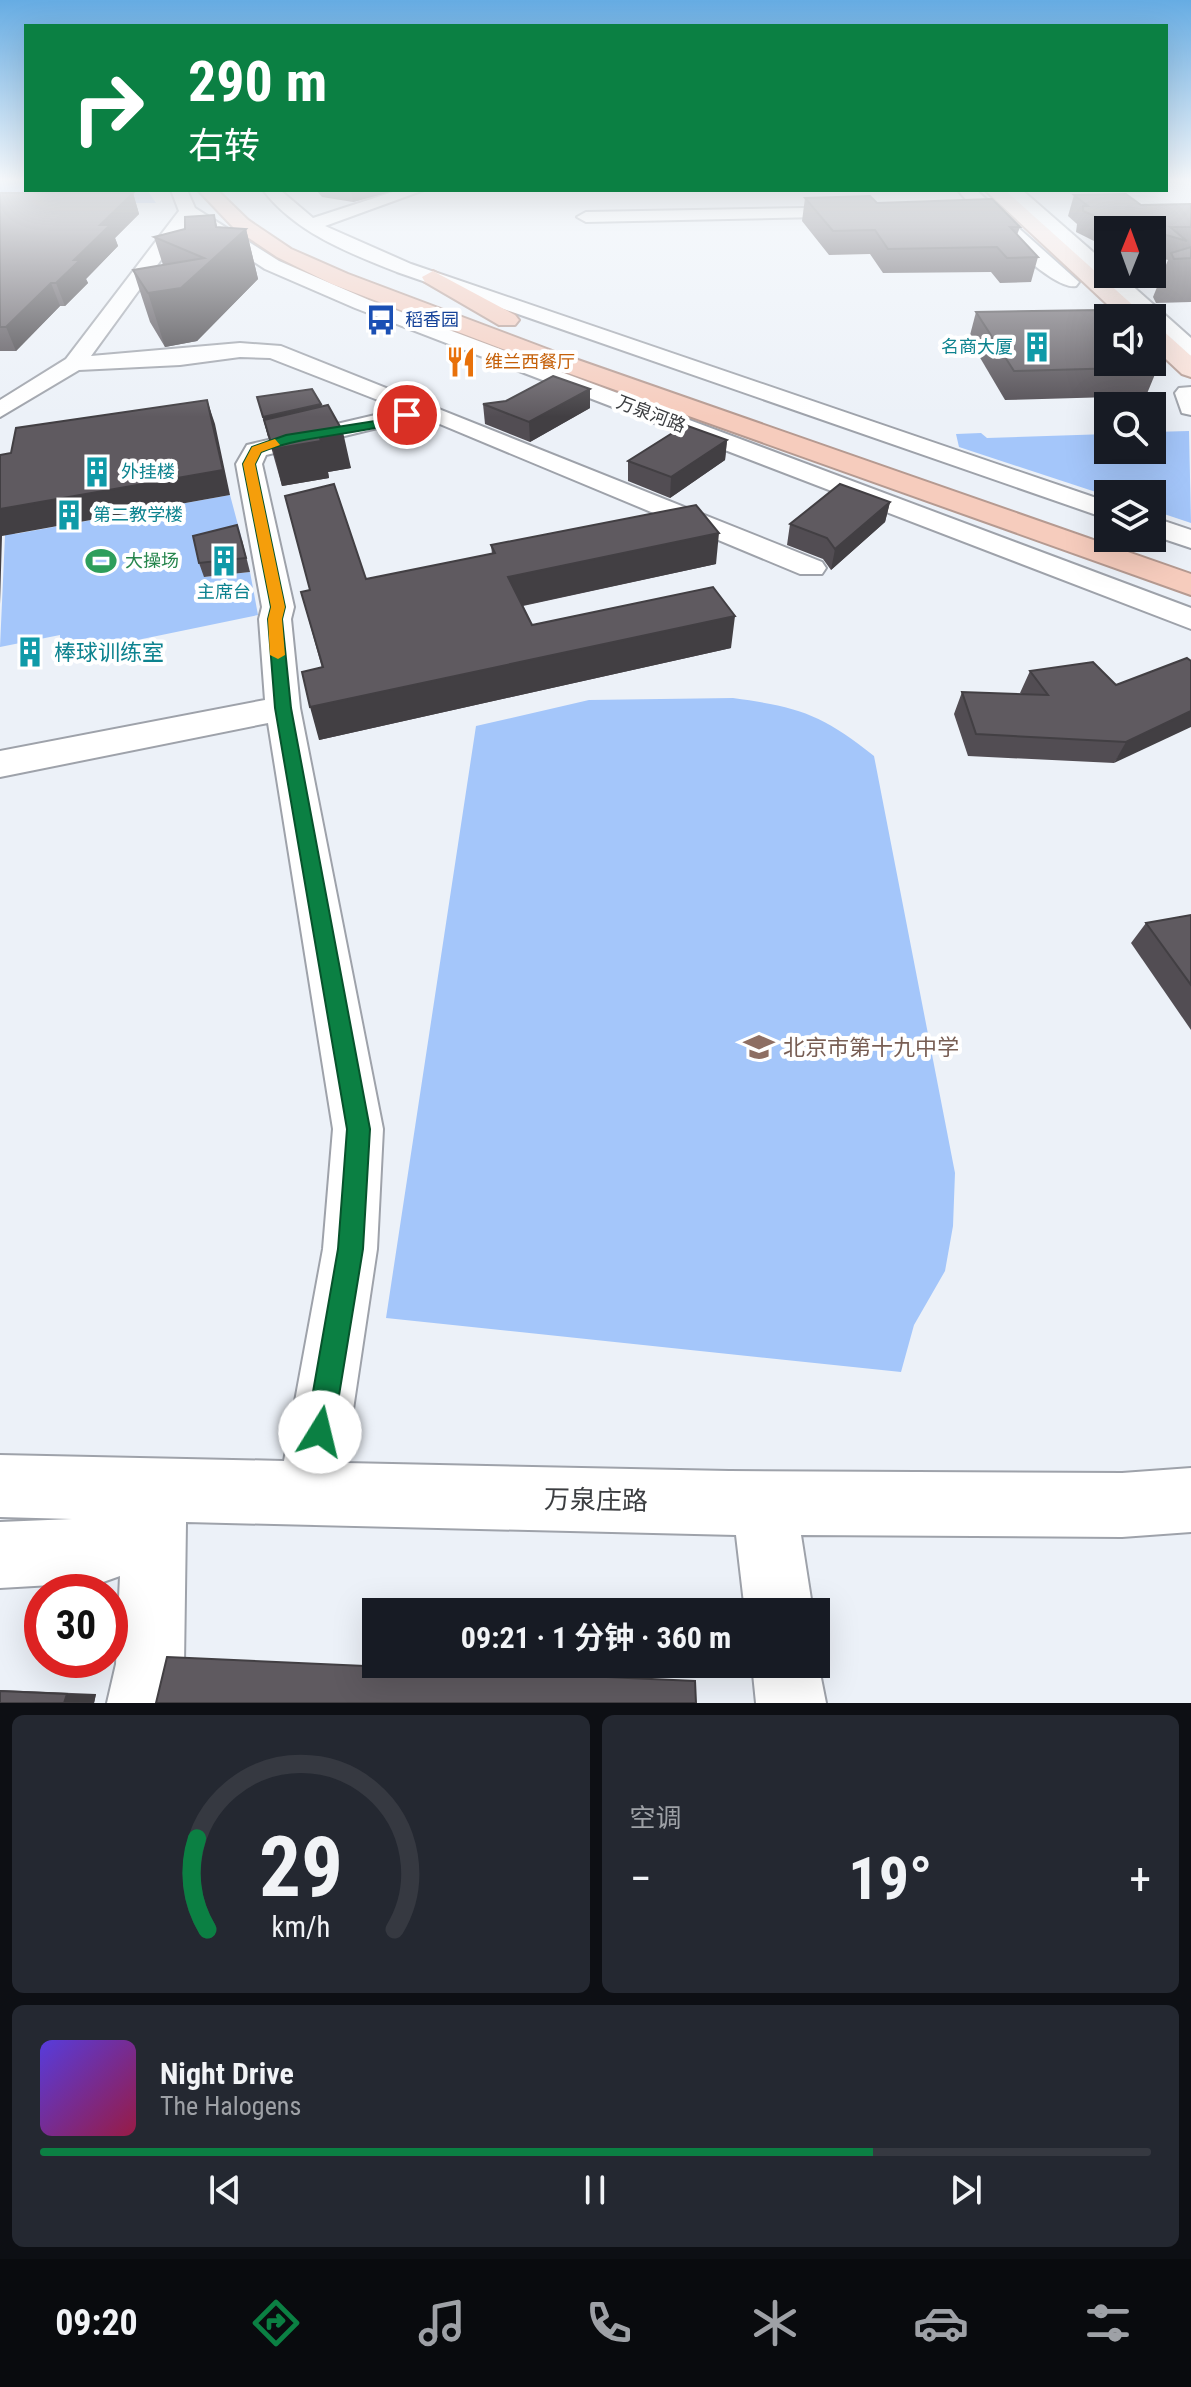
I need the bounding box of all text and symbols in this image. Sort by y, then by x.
text: 290 m [188,49,327,115]
icon: right [56,56,160,160]
text: 右转 [188,125,260,167]
north arrow [1094,216,1166,288]
map controls [1094,216,1166,552]
bus stop icon: 稻香园 [364,303,398,337]
button: sound [1094,304,1166,376]
place label: 稻香园 [405,309,459,330]
building icon: 名商大厦 [1020,330,1054,364]
place label: 名商大厦 [941,336,1013,357]
restaurant icon: 维兰西餐厅 [444,345,478,379]
place label: 维兰西餐厅 [485,351,575,372]
pin [373,381,441,449]
street label: 万泉河路 [614,391,689,436]
button: search [1094,392,1166,464]
icon: arrive [385,393,429,437]
building icon: 外挂楼 [80,455,114,489]
place label: 外挂楼 [121,461,175,482]
button: layers [1094,480,1166,552]
building icon: 第二教学楼 [52,498,86,532]
place label: 第二教学楼 [93,504,183,525]
sports icon: 大操场 [84,544,118,578]
building icon: 主席台 [207,544,241,578]
place label: 大操场 [125,550,179,571]
place label: 主席台 [197,581,251,602]
building icon: 棒球训练室 [13,635,47,669]
place label: 棒球训练室 [54,640,164,665]
school or university icon: 北京市第十九中学 [742,1030,776,1064]
place label: 北京市第十九中学 [783,1035,959,1060]
position arrow [278,1390,362,1474]
street label: 万泉庄路 [544,1484,648,1516]
speed limit sign: 30 [24,1574,128,1678]
text: 09:21 · 1 分钟 · 360 m [461,1620,731,1655]
text: 空调 [630,1803,682,1833]
text: 29 [259,1819,343,1916]
text: 19° [848,1843,932,1914]
text: − [630,1853,652,1905]
text: + [1129,1853,1151,1905]
text: km/h [271,1910,330,1944]
text: Night Drive [160,2056,294,2091]
text: The Halogens [160,2091,301,2121]
icon: previous [203,2168,247,2212]
icon: pause [573,2168,617,2212]
icon: next [944,2168,988,2212]
icon: directions [248,2295,304,2351]
icon: music [414,2295,470,2351]
icon: phone [581,2295,637,2351]
icon: climate [747,2295,803,2351]
icon: car [913,2295,969,2351]
icon: filters [1080,2295,1136,2351]
text: 09:20 [55,2302,138,2344]

